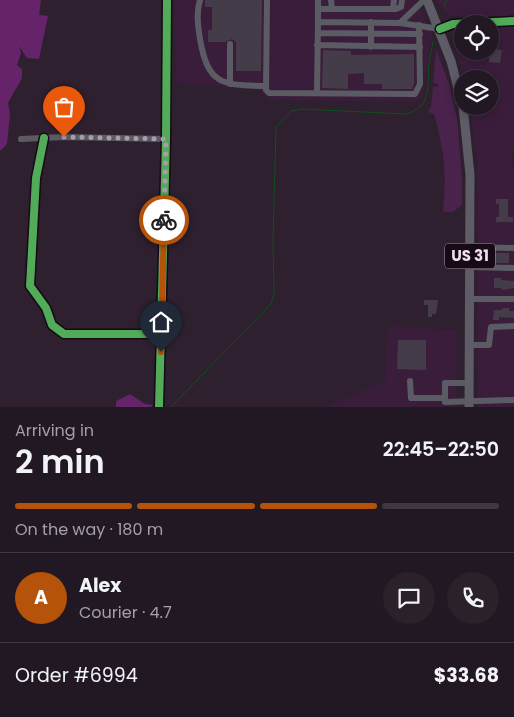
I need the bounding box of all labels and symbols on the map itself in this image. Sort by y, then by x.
pin [43,86,85,137]
courier [139,195,189,245]
road number: US 31 [445,244,495,268]
pin [140,301,182,352]

